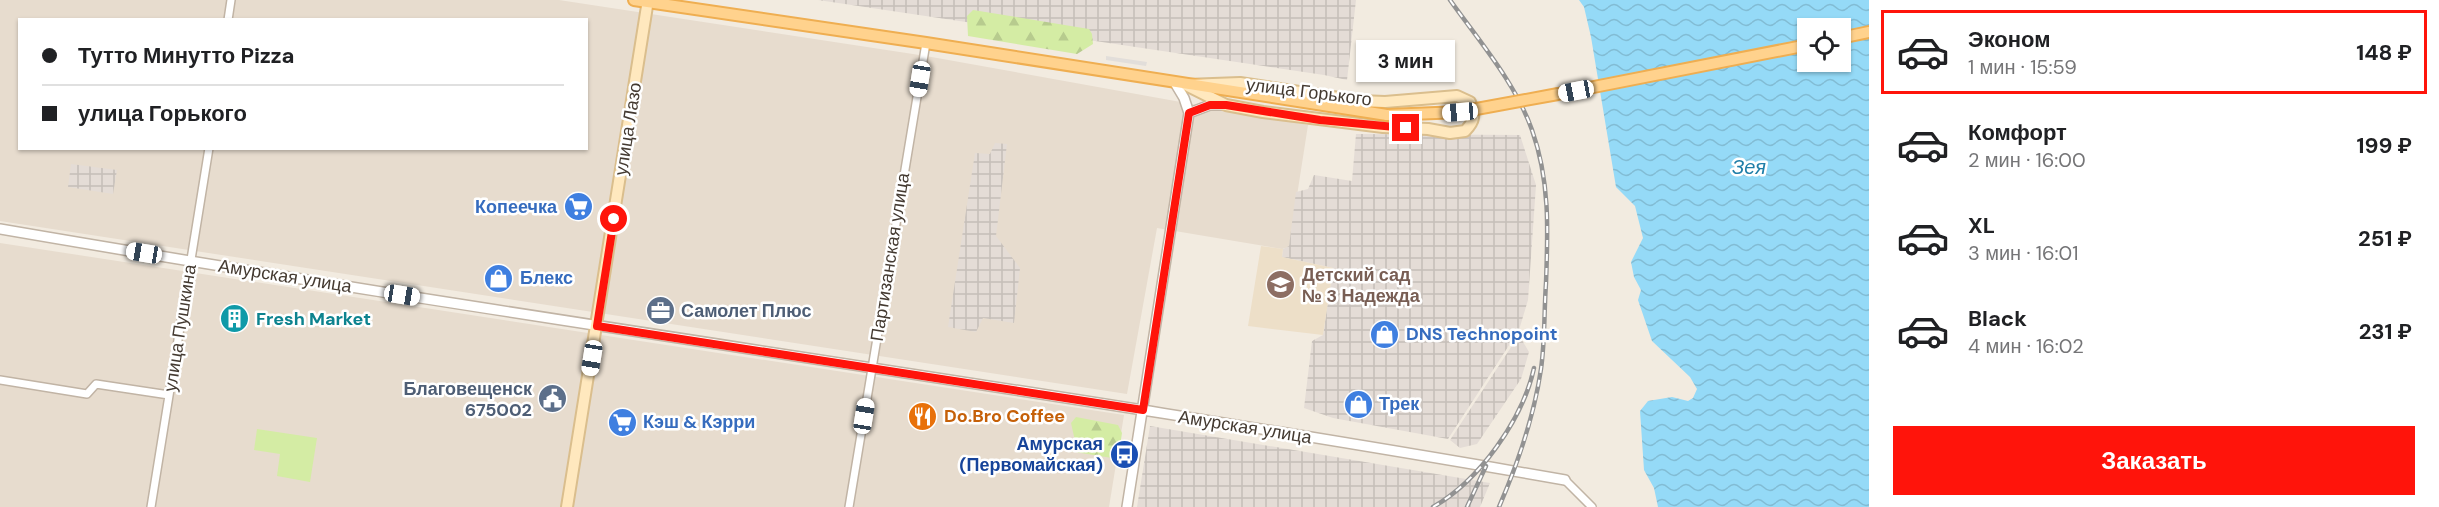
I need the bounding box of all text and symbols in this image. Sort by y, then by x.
map controls [1797,18,1851,72]
button: locate [1797,18,1851,72]
icon: car [1896,25,1950,79]
text: Эконом [1968,25,2051,54]
text: 148 ₽ [2356,38,2412,67]
text: Тутто Минутто Pizza [78,41,294,70]
callout: 3 мин [1356,41,1456,83]
text: 3 мин [1378,48,1433,74]
text: 1 мин · 15:59 [1968,54,2077,80]
car [908,60,932,98]
street label: улица Горького [1245,72,1373,112]
car [1557,79,1595,103]
street label: улица Лазо [609,81,647,177]
text: улица Горького [78,99,247,128]
car [1441,101,1479,123]
route end [1392,114,1419,141]
icon: car [1896,118,1950,172]
text: Комфорт [1968,118,2067,147]
text: 199 ₽ [2356,131,2412,160]
text: 2 мин · 16:00 [1968,147,2086,173]
water label: Зея [1732,154,1766,180]
street label: Партизанская улица [865,170,915,343]
supermarket icon: Копеечка [562,191,594,223]
place label: Копеечка [475,195,558,219]
route start [600,205,627,232]
icon: car [1896,211,1950,265]
text: XL [1968,211,1995,240]
text: 251 ₽ [2358,224,2412,253]
text: 3 мин · 16:01 [1968,240,2078,266]
car [125,241,163,265]
street label: Амурская улица [217,254,354,299]
street label: улица Пушкина [158,262,202,393]
shop icon: Блекс [483,262,515,294]
place label: Детский сад № 3 Надежда [1302,263,1421,308]
place label: Блекс [520,266,573,290]
school or university icon: Детский сад № 3 Надежда [1265,269,1297,301]
car [383,283,421,307]
office icon: Самолет Плюс [644,295,676,327]
place label: Самолет Плюс [681,299,811,323]
building icon: Fresh Market [219,303,251,335]
icon: car [1896,304,1950,358]
text: Black [1968,304,2027,333]
place label: Fresh Market [256,307,371,331]
text: 231 ₽ [2359,317,2412,346]
shop icon: DNS Technopoint [1369,318,1401,350]
place label: DNS Technopoint [1406,322,1558,346]
text: 4 мин · 16:02 [1968,333,2084,359]
car [580,339,604,377]
place label: Благовещенск 675002 [403,377,533,422]
public building icon: Благовещенск 675002 [537,383,569,415]
shop icon: Трек [1342,388,1374,420]
place label: Трек [1379,392,1420,416]
car [852,397,876,435]
restaurant icon: Do.Bro Coffee [907,400,939,432]
place label: Do.Bro Coffee [944,404,1065,428]
street label: Амурская улица [1177,405,1314,450]
supermarket icon: Кэш & Кэрри [606,406,638,438]
place label: Кэш & Кэрри [643,410,755,434]
button: Заказать [1893,426,2415,495]
place label: Амурская (Первомайская) [959,432,1103,477]
bus stop icon: Амурская (Первомайская) [1108,438,1140,470]

